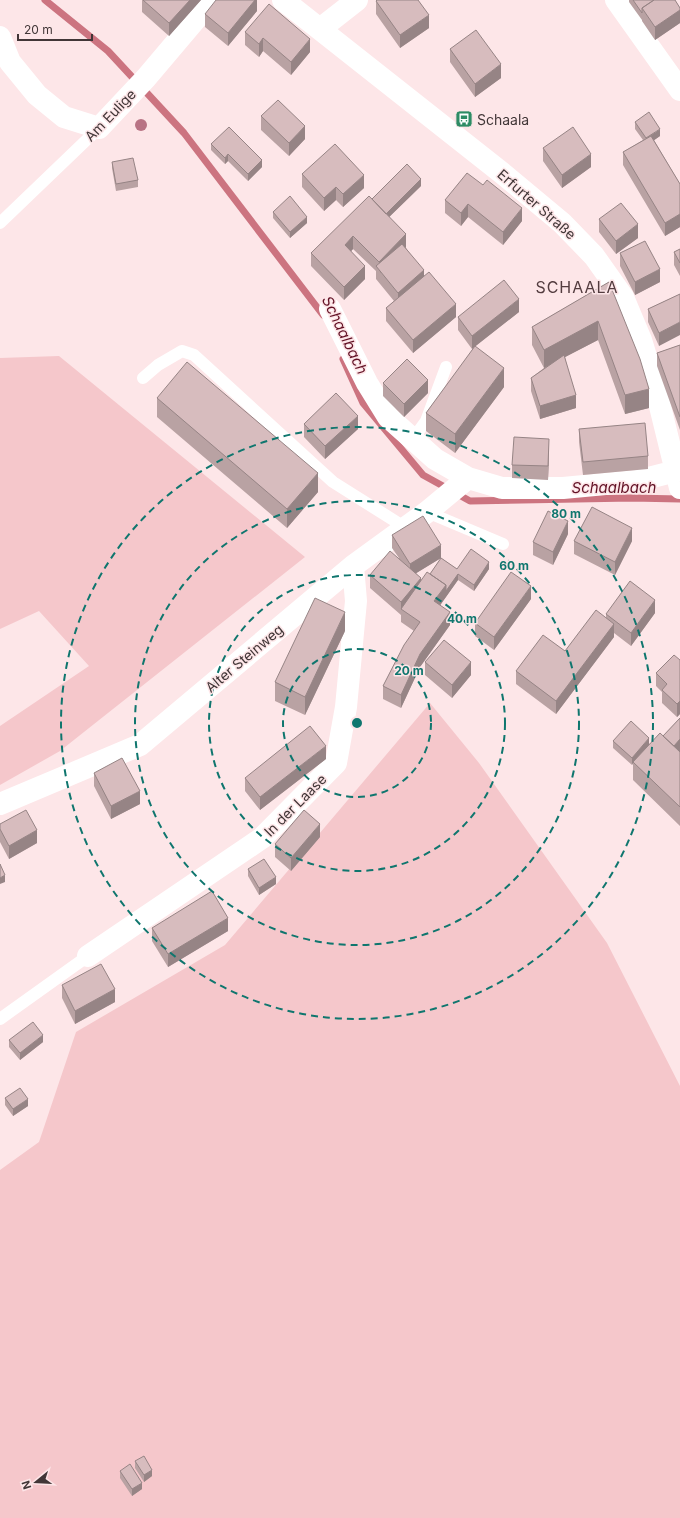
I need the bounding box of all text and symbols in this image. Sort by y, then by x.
scale bar [18,16,92,42]
text: 20 m [24,22,53,37]
street label: Am Eulige [81,85,139,145]
bus stop icon: Schaala [454,109,474,129]
place label: Schaala [477,111,529,128]
street label: Erfurter Straße [494,165,580,243]
district label: SCHAALA [535,277,619,297]
water label: Schaalbach [318,293,372,377]
water label: Schaalbach [572,478,657,497]
text: 80 m [551,506,581,521]
text: 60 m [499,558,529,573]
text: 40 m [447,611,477,626]
street label: Alter Steinweg [202,621,286,695]
text: 20 m [394,663,424,678]
centre of rings [350,716,364,730]
street label: In der Laase [260,770,330,840]
north arrow [16,1462,56,1502]
text: N [19,1479,34,1491]

